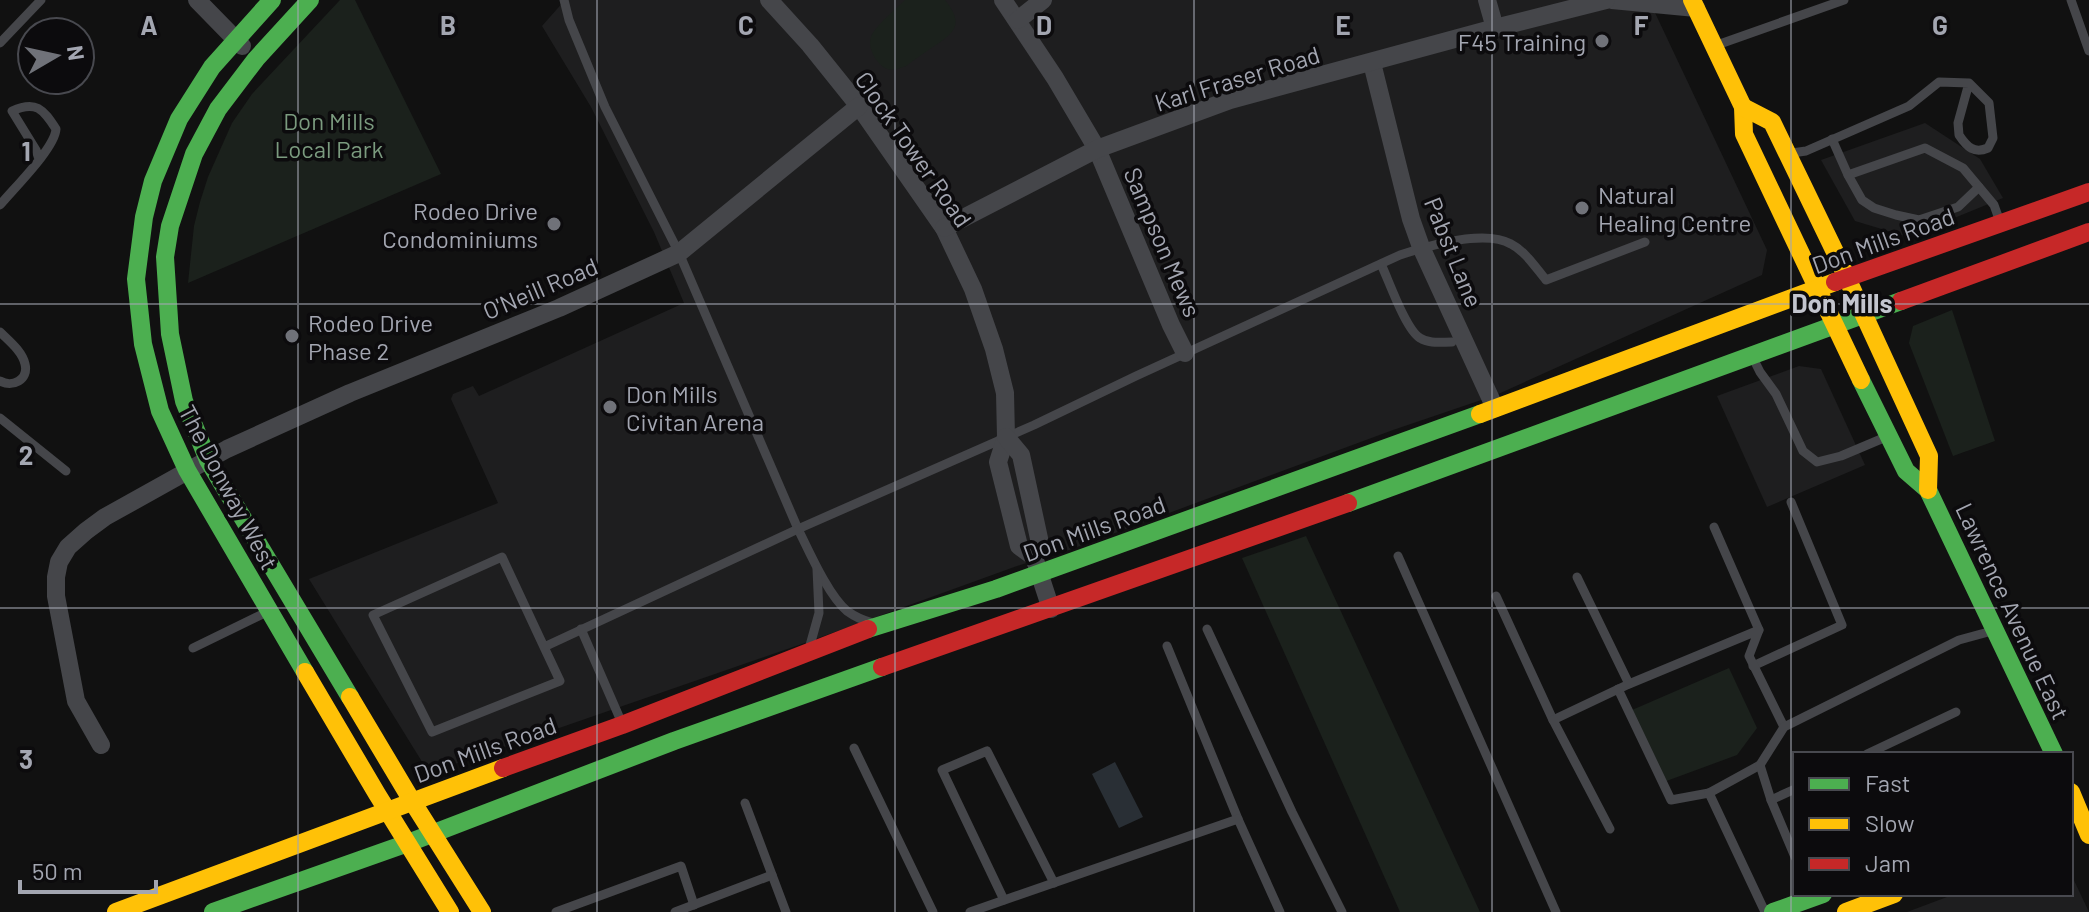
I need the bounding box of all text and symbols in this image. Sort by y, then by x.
text: A [140,9,158,40]
text: B [440,9,456,40]
text: C [738,9,754,40]
text: D [1036,9,1052,40]
text: E [1335,9,1351,40]
text: F [1634,9,1649,40]
text: G [1932,9,1948,40]
north arrow [16,16,96,96]
place label: F45 Training [1458,27,1586,56]
marker: F45 Training [1593,32,1611,50]
street label: Karl Fraser Road [1151,39,1323,117]
text: N [63,43,91,62]
street label: Clock Tower Road [850,66,978,232]
park label: Don Mills Local Park [275,106,383,163]
text: 1 [21,135,31,166]
street label: Sampson Mews [1119,163,1207,321]
place label: Natural Healing Centre [1598,180,1751,237]
street label: Pabst Lane [1419,193,1489,311]
place label: Rodeo Drive Condominiums [382,196,538,253]
marker: Natural Healing Centre [1573,199,1591,217]
street label: Don Mills Road [1808,201,1958,279]
marker: Rodeo Drive Condominiums [545,215,563,233]
street label: O'Neill Road [478,251,602,325]
district label: Don Mills [1792,287,1892,318]
place label: Rodeo Drive Phase 2 [308,308,433,365]
marker: Rodeo Drive Phase 2 [283,327,301,345]
place label: Don Mills Civitan Arena [626,379,764,436]
marker: Don Mills Civitan Arena [601,398,619,416]
street label: The Donway West [173,400,285,574]
text: 2 [19,439,33,470]
street label: Don Mills Road [1019,489,1169,567]
street label: Lawrence Avenue East [1950,498,2076,724]
street label: Don Mills Road [410,710,560,788]
text: 3 [19,743,33,774]
legend [1793,752,2073,896]
text: Fast [1865,768,1910,797]
text: Slow [1865,808,1914,837]
scale bar [20,844,156,894]
text: Jam [1865,848,1911,877]
text: 50 m [32,856,83,885]

